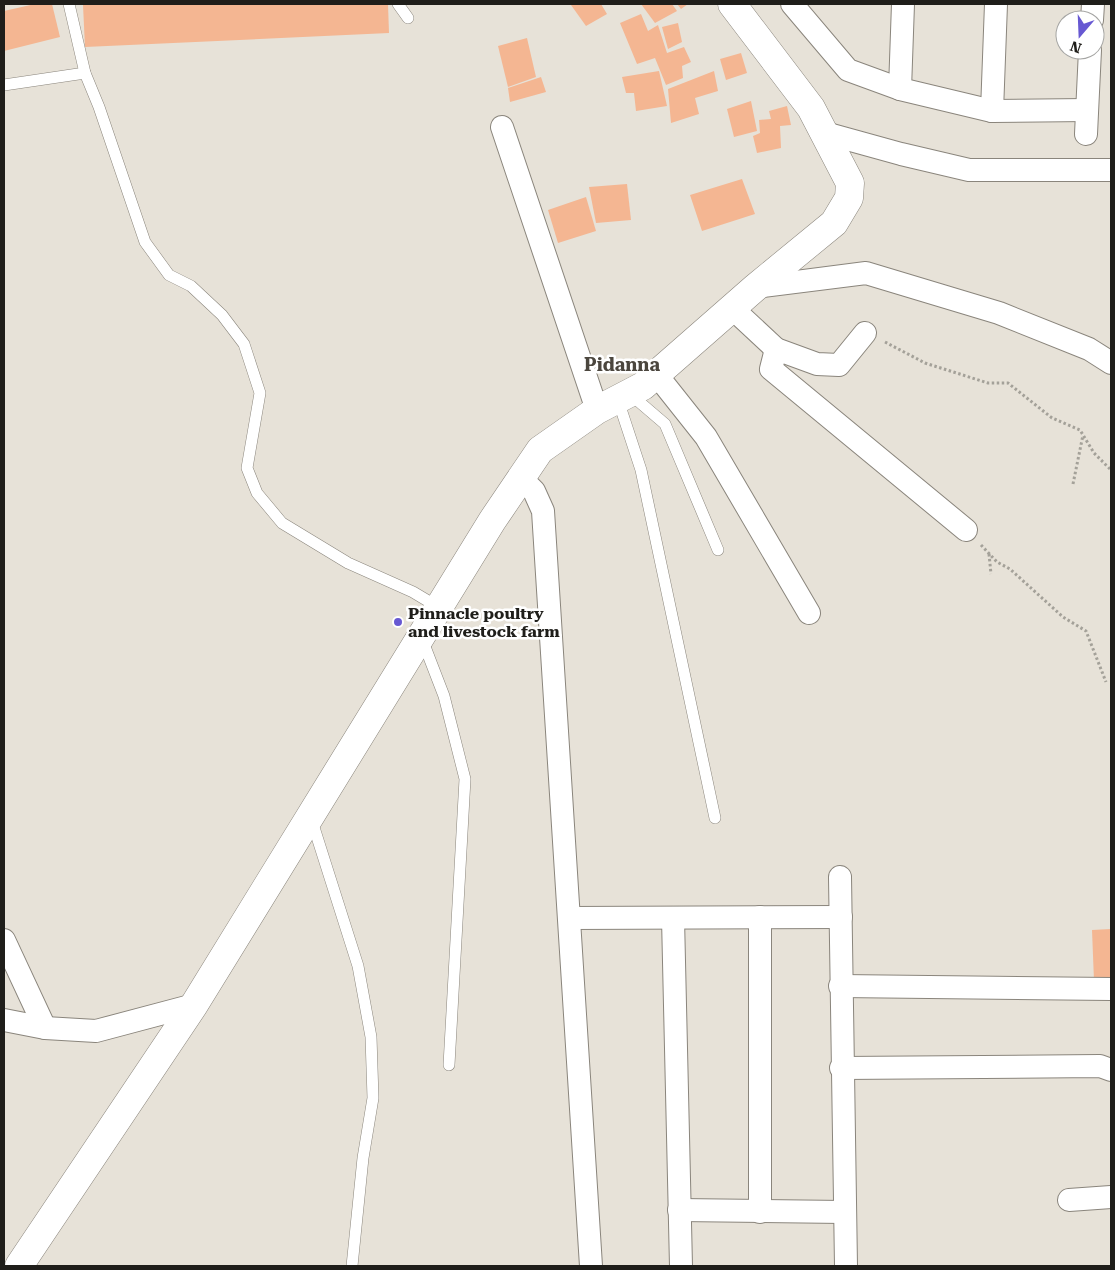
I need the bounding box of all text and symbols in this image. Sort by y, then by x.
north arrow [1055,10,1105,60]
text: N [1068,38,1083,57]
district label: Pidanna [584,354,660,375]
place label: Pinnacle poultry and livestock farm [408,604,560,641]
marker: Pinnacle poultry and livestock farm [392,616,404,628]

